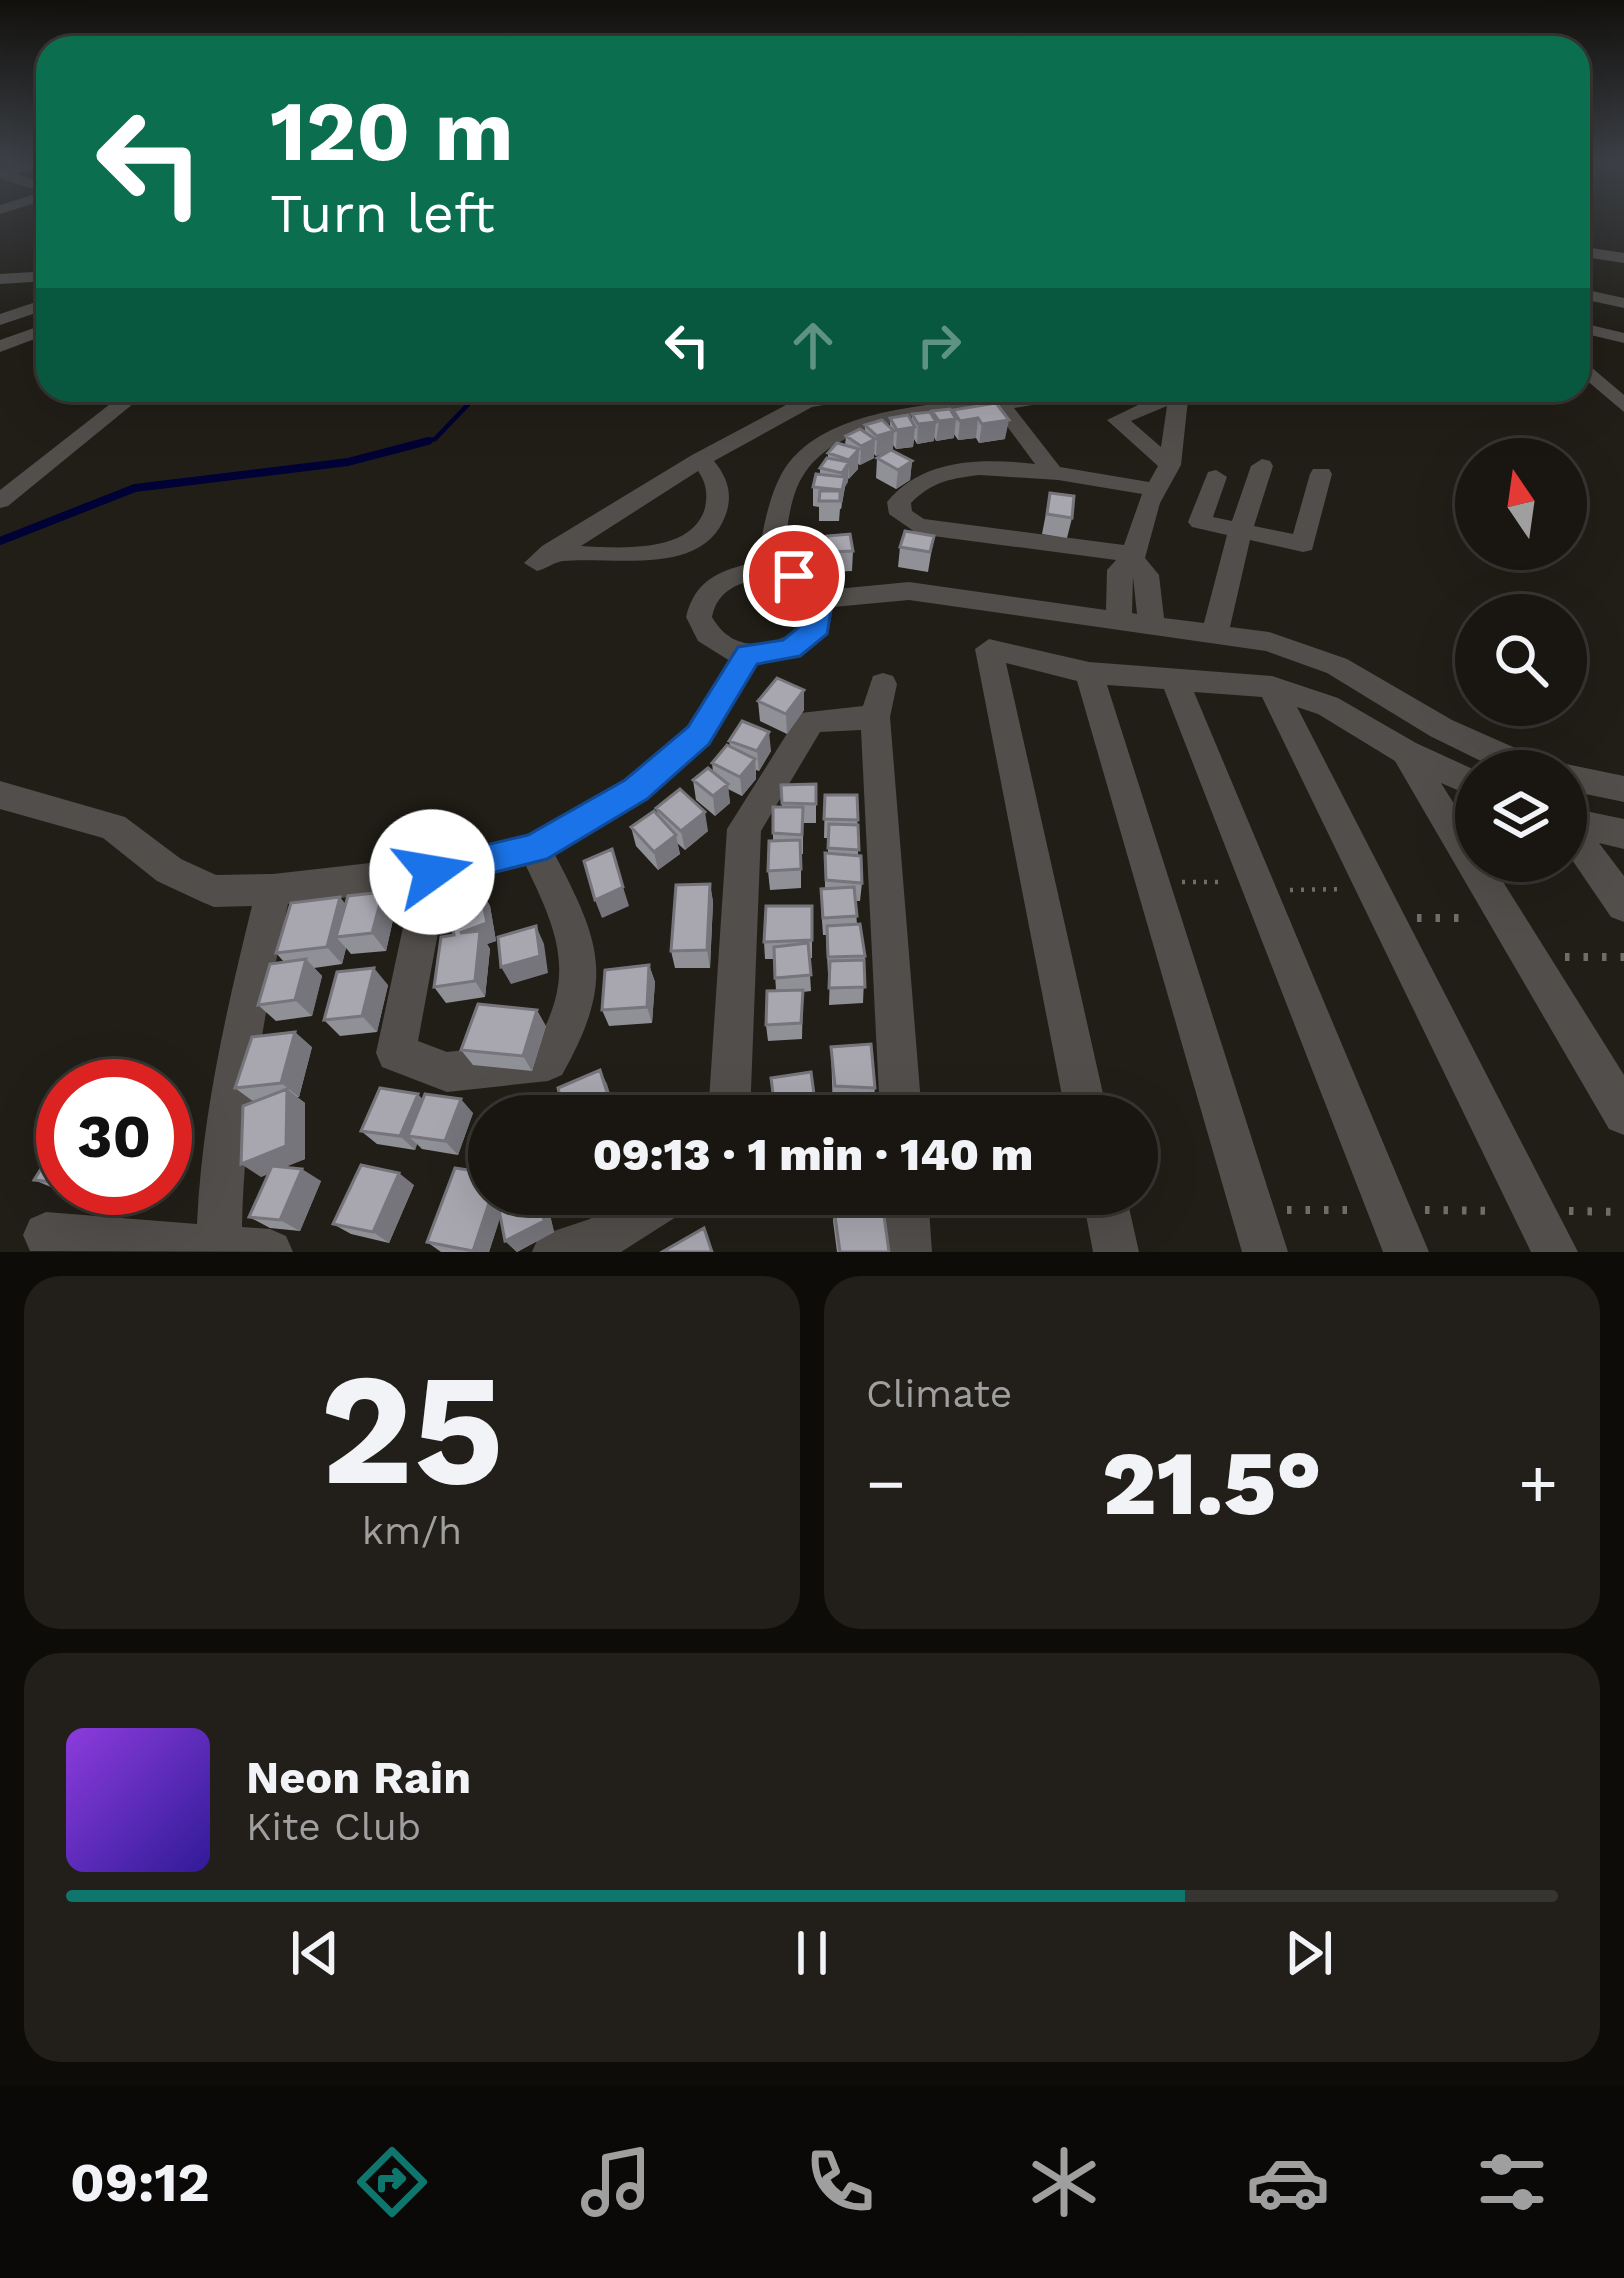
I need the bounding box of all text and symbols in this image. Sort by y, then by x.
text: 120 m [270,82,513,180]
icon: left [72,84,228,240]
text: Turn left [270,182,495,245]
icon: left [654,312,720,378]
icon: ahead [780,312,846,378]
icon: right [906,312,972,378]
north arrow [1455,438,1587,570]
map controls [1455,438,1587,882]
pin [743,525,845,627]
icon: arrive [761,543,827,609]
button: search [1455,594,1587,726]
button: layers [1455,750,1587,882]
position arrow [369,809,495,935]
speed limit sign: 30 [36,1059,192,1215]
text: 09:13 · 1 min · 140 m [593,1128,1033,1181]
text: 25 [320,1338,504,1521]
text: Climate [866,1371,1012,1416]
text: 21.5° [1102,1430,1322,1536]
text: − [866,1445,906,1522]
text: + [1518,1445,1558,1522]
text: km/h [362,1508,462,1553]
text: Neon Rain [246,1751,471,1804]
text: Kite Club [246,1804,421,1849]
icon: previous [282,1920,348,1986]
icon: pause [779,1920,845,1986]
icon: next [1276,1920,1342,1986]
icon: directions [350,2140,434,2224]
icon: music [574,2140,658,2224]
icon: phone [798,2140,882,2224]
icon: climate [1022,2140,1106,2224]
icon: car [1246,2140,1330,2224]
icon: filters [1470,2140,1554,2224]
text: 09:12 [70,2151,210,2214]

